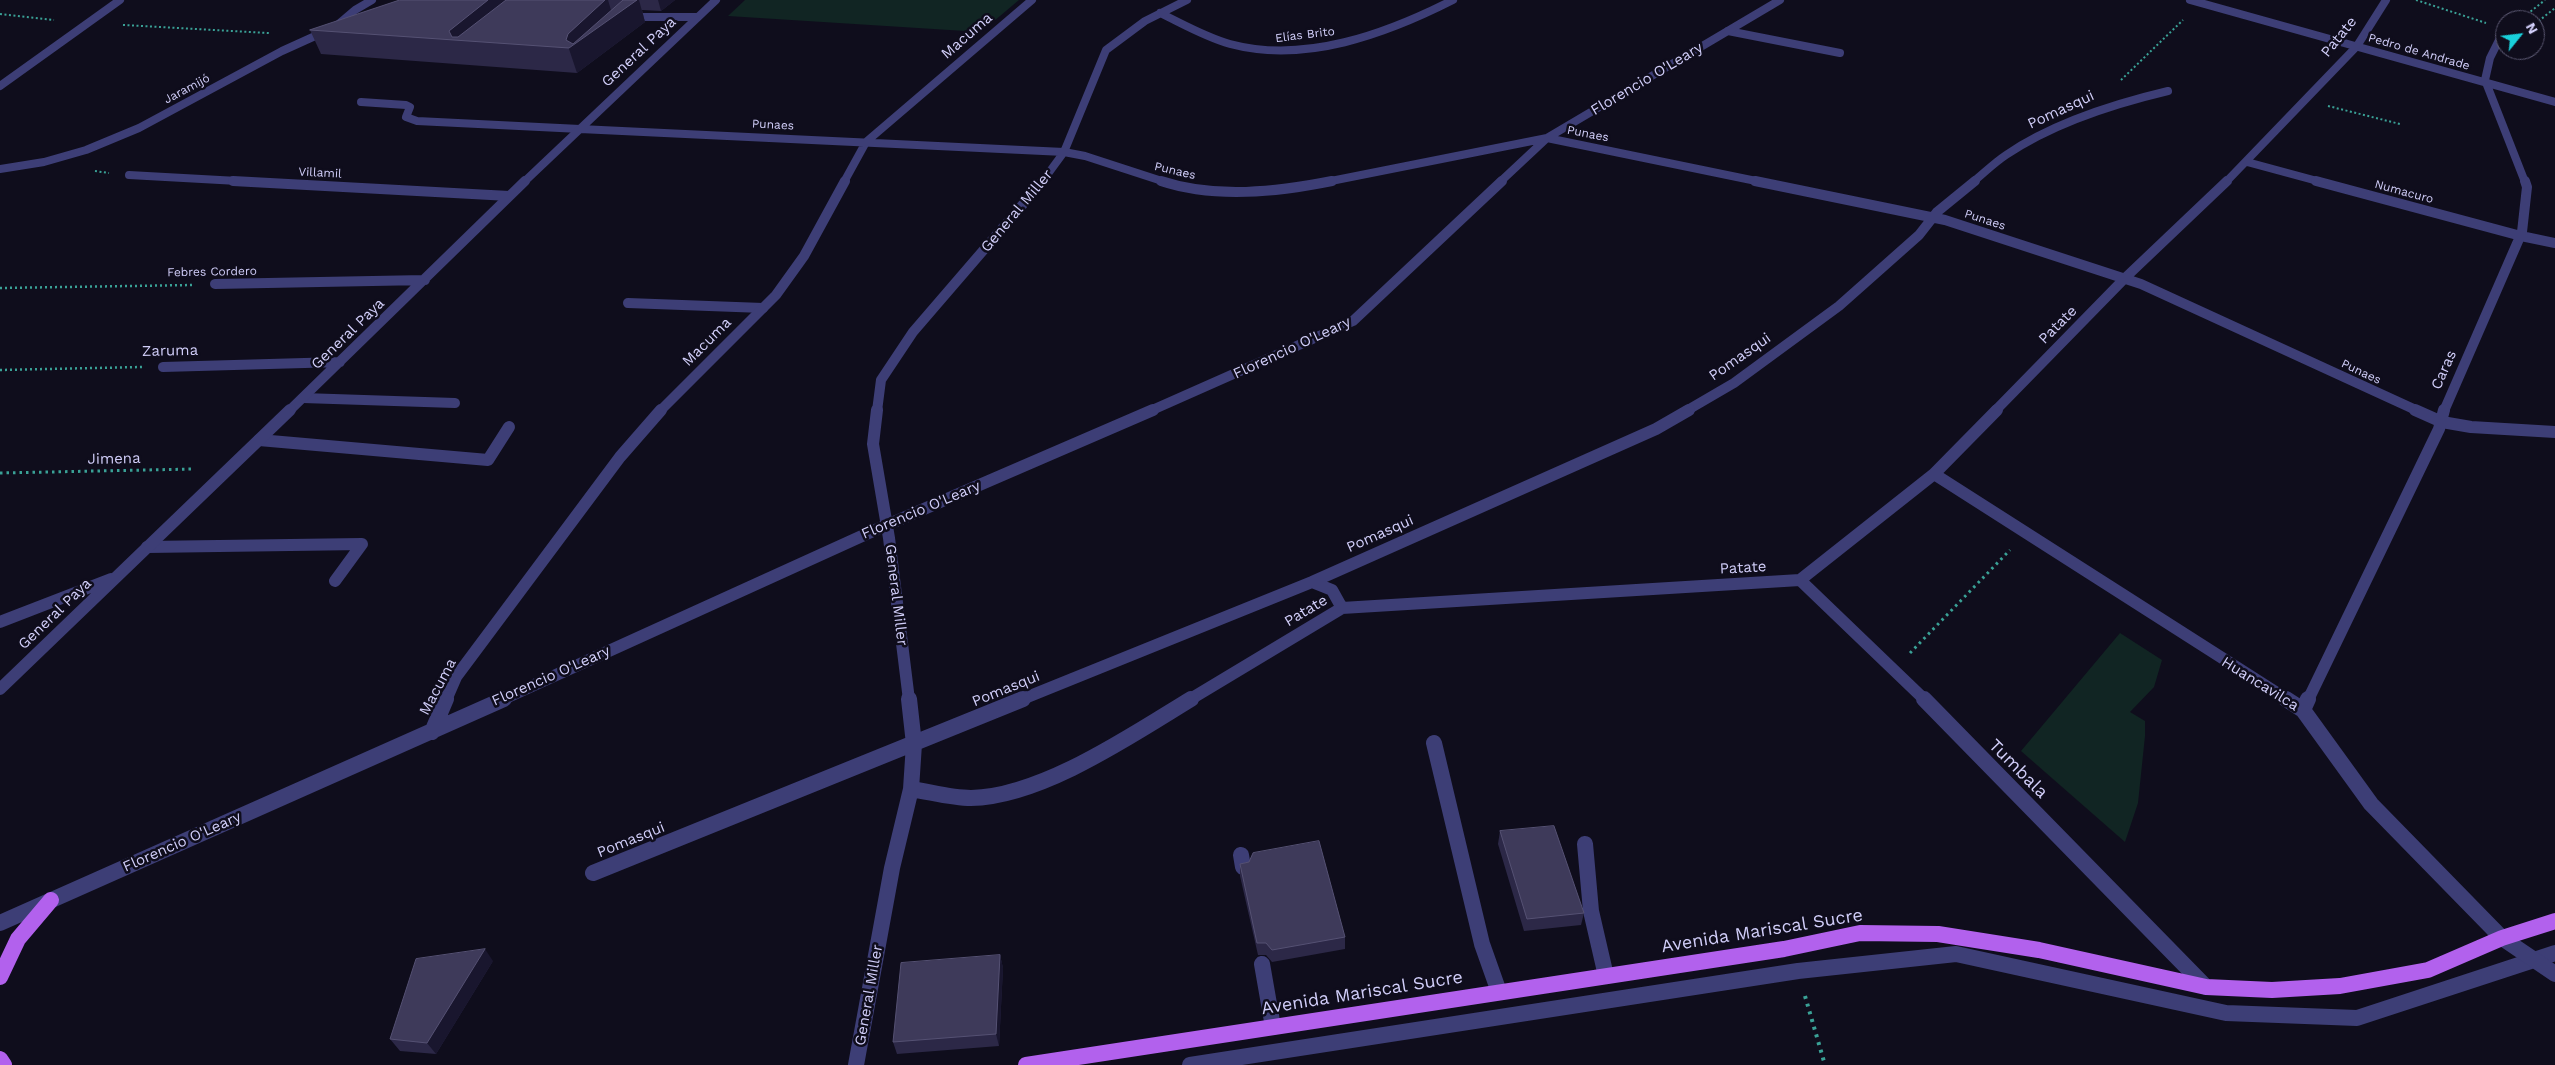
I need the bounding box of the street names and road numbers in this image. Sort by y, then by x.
street label: Macuma [938,9,996,63]
street label: General Paya [598,13,680,91]
street label: Patate [2317,13,2361,61]
street label: Elías Brito [1274,24,1336,46]
street label: Pedro de Andrade [2367,31,2471,73]
street label: Florencio O'Leary [1588,38,1706,120]
street label: Jaramijó [162,71,212,107]
street label: Pomasqui [2025,87,2097,133]
street label: Punaes [752,117,794,133]
street label: Punaes [1566,123,1610,145]
street label: Punaes [1153,159,1197,183]
street label: Villamil [298,165,342,181]
street label: General Miller [977,166,1057,256]
street label: Numacuro [2373,177,2435,207]
street label: Punaes [1963,207,2007,233]
street label: Febres Cordero [167,264,257,280]
street label: General Paya [308,295,388,373]
street label: Patate [2035,302,2081,348]
street label: Florencio O'Leary [1230,313,1354,383]
street label: Macuma [679,314,735,370]
street label: Pomasqui [1706,329,1774,385]
street label: Zaruma [142,342,198,360]
street label: Caras [2427,348,2461,392]
street label: Punaes [2339,357,2383,387]
street label: Jimena [87,450,141,468]
street label: Florencio O'Leary [859,477,983,543]
street label: Pomasqui [1344,511,1416,557]
street label: General Miller [881,543,911,647]
street label: Patate [1719,558,1767,578]
street label: General Paya [15,575,95,653]
street label: Patate [1281,591,1331,631]
street label: Florencio O'Leary [489,642,613,710]
street label: Huancavilca [2218,653,2302,715]
street label: Macuma [416,656,460,718]
street label: Pomasqui [970,667,1042,711]
street label: Tumbala [1984,735,2052,803]
street label: Florencio O'Leary [120,808,244,876]
street label: Pomasqui [595,818,667,862]
street label: Avenida Mariscal Sucre [1660,904,1864,958]
street label: General Miller [851,943,887,1047]
street label: Avenida Mariscal Sucre [1260,966,1464,1020]

